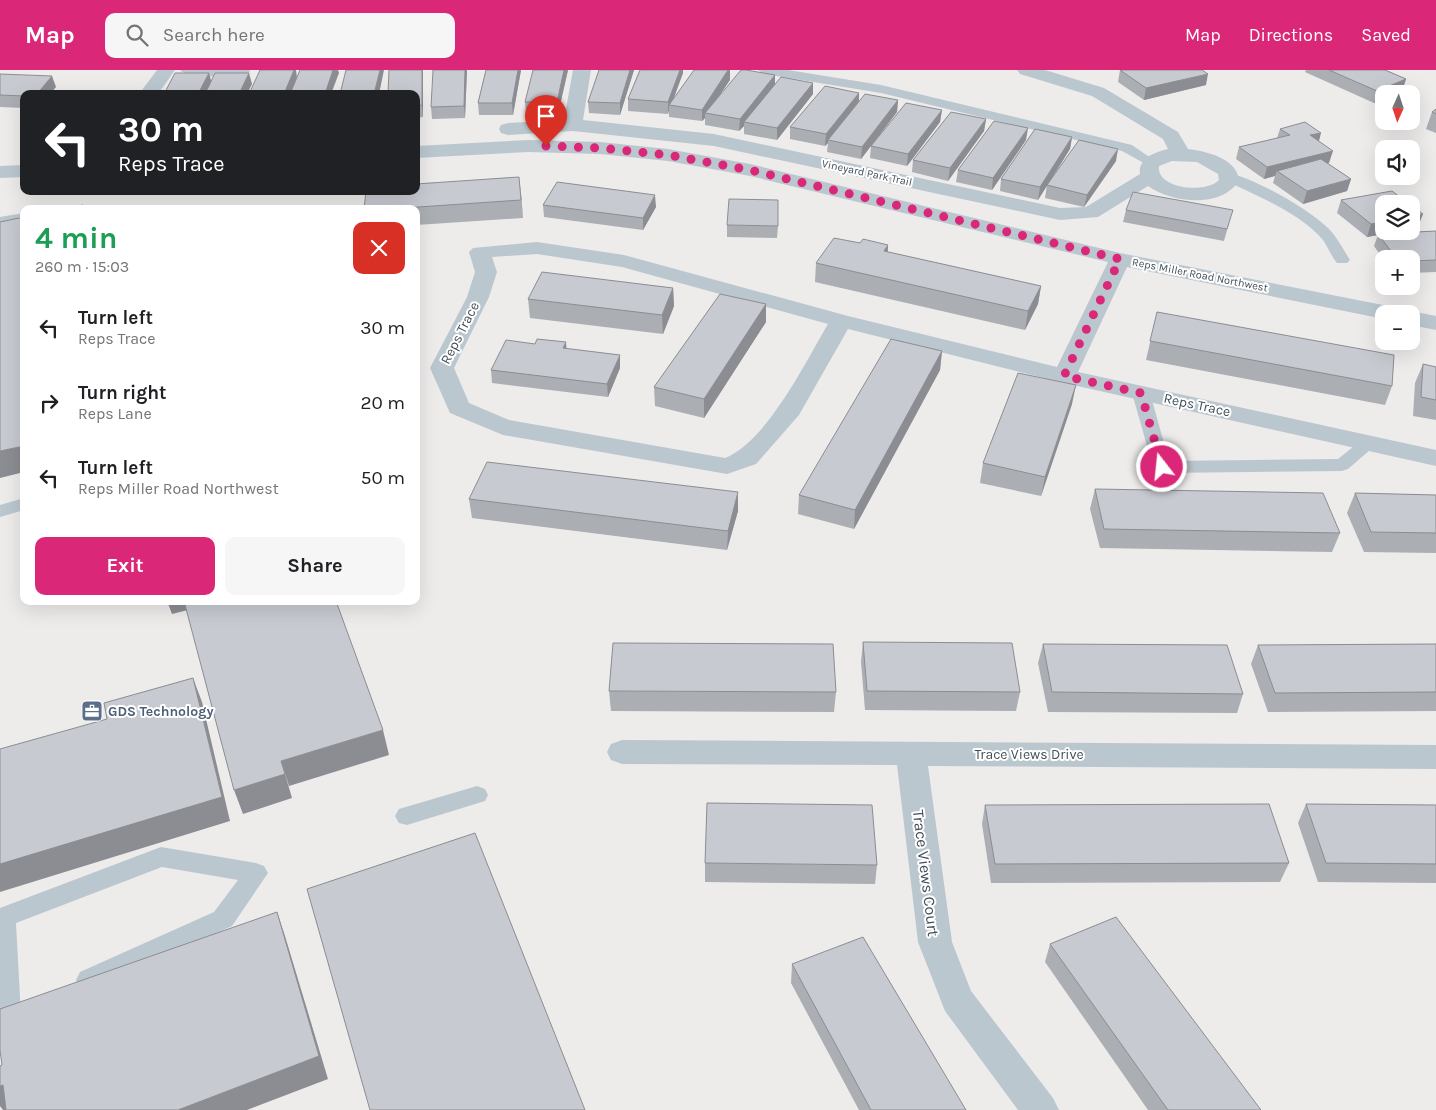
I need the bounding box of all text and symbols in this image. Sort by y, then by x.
search box [105,13,455,58]
text: Map [25,21,75,49]
icon: search [123,21,151,49]
text: Search here [163,24,265,46]
text: Map [1185,24,1221,46]
text: Directions [1249,24,1333,46]
text: Saved [1361,24,1411,46]
north arrow [1375,85,1420,130]
map controls [1375,85,1420,350]
pin [525,95,567,146]
icon: arrive [532,102,560,130]
text: 30 m [118,109,204,150]
icon: left [35,110,100,175]
button: sound [1375,140,1420,185]
text: Reps Trace [118,151,225,177]
street label: Vineyard Park Trail [821,157,913,189]
button: layers [1375,195,1420,240]
text: 4 min [35,220,117,256]
button: close [353,222,405,274]
button: + [1375,250,1420,295]
street label: Reps Miller Road Northwest [1131,255,1269,295]
text: 260 m · 15:03 [35,257,129,276]
street label: Reps Trace [437,299,483,367]
button: − [1375,305,1420,350]
text: Turn left [78,307,153,329]
icon: left [35,314,63,342]
text: 30 m [360,317,405,339]
text: Reps Trace [78,329,155,348]
text: Turn right [78,382,167,404]
icon: right [35,389,63,417]
street label: Reps Trace [1162,390,1232,420]
text: 20 m [360,392,405,414]
text: Reps Lane [78,404,152,423]
position arrow [1135,440,1187,492]
text: Turn left [78,457,153,479]
icon: left [35,464,63,492]
text: 50 m [361,467,405,489]
text: Reps Miller Road Northwest [78,479,279,498]
button: Exit [35,537,215,595]
button: Share [225,537,405,595]
office icon: GDS Technology [80,699,104,723]
place label: GDS Technology [108,703,214,720]
street label: Trace Views Drive [974,746,1084,763]
street label: Trace Views Court [909,809,943,937]

